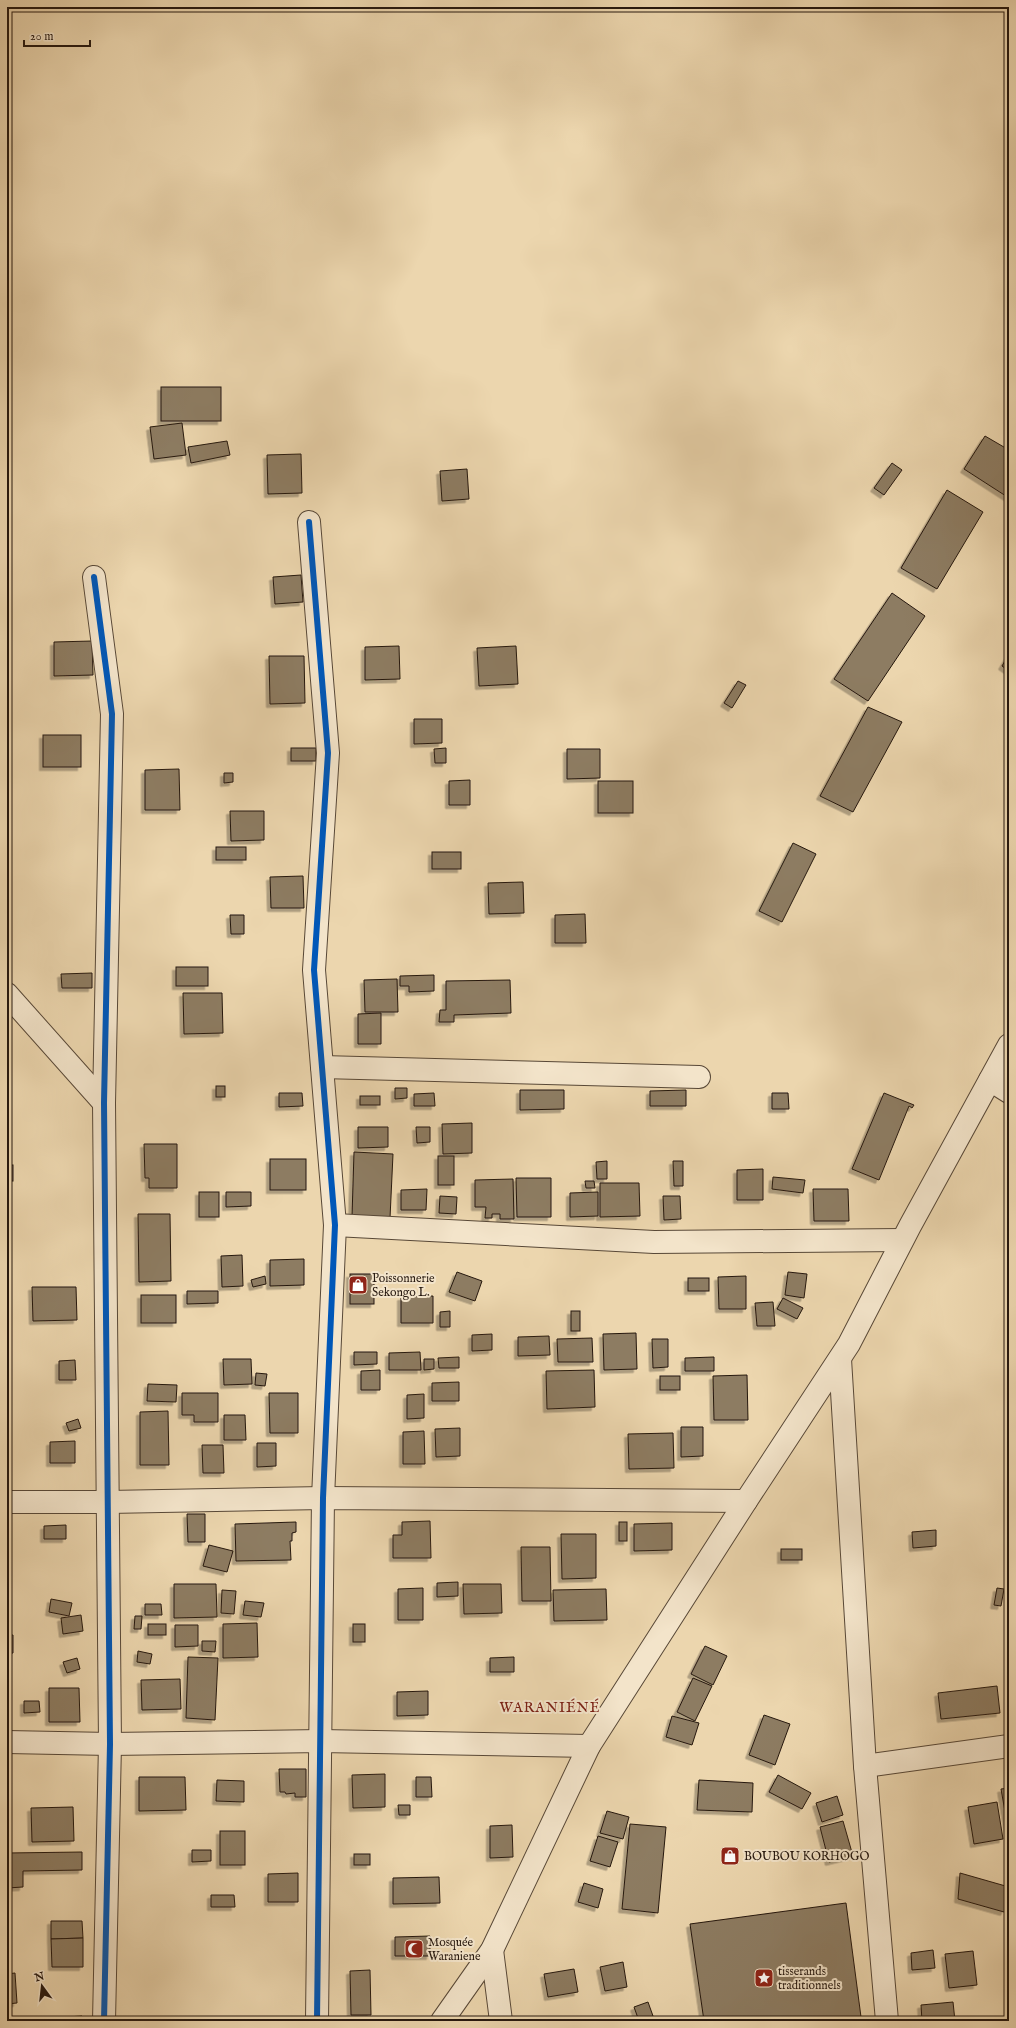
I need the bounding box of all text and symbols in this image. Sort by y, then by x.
scale bar [24,22,90,48]
text: 20 m [30,29,53,44]
place label: Poissonnerie Sekongo L. [372,1271,435,1300]
shop icon: Poissonnerie Sekongo L. [347,1274,369,1296]
district label: WARANIÉNÉ [500,1698,600,1717]
shop icon: BOUBOU KORHOGO [719,1845,741,1867]
place label: BOUBOU KORHOGO [744,1849,869,1864]
place label: Mosquée Waraniene [428,1935,481,1964]
mosque icon: Mosquée Waraniene [403,1938,425,1960]
place label: tisserands traditionnels [778,1964,841,1993]
north arrow [22,1966,62,2006]
place icon: tisserands traditionnels [753,1967,775,1989]
text: N [32,1969,47,1986]

